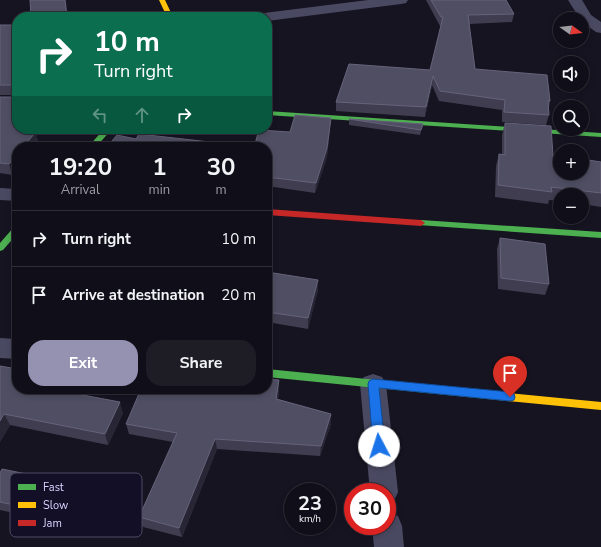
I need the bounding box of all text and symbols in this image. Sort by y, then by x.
north arrow [553,12,589,48]
map controls [553,12,589,224]
text: 10 m [94,23,160,61]
icon: right [28,28,80,80]
button: sound [553,56,589,92]
text: Turn right [94,59,173,83]
button: search [553,100,589,136]
icon: left [89,104,111,126]
icon: ahead [131,104,153,126]
icon: right [173,104,195,126]
button: + [553,144,589,180]
text: 19:20 [49,151,112,183]
text: 1 [152,151,167,183]
text: 30 [207,151,235,183]
text: Arrival [61,181,100,199]
text: min [149,181,170,199]
text: m [215,181,227,199]
button: − [553,188,589,224]
icon: right [28,228,50,250]
text: Turn right [62,229,131,249]
text: 10 m [221,229,256,249]
icon: arrive [28,284,50,306]
text: Arrive at destination [62,285,205,305]
text: 20 m [221,285,256,305]
button: Exit [28,340,138,386]
button: Share [146,340,256,386]
pin [493,356,527,397]
icon: arrive [499,362,521,384]
position arrow [358,425,400,467]
legend [10,473,142,537]
text: Fast [43,480,64,495]
speed limit sign: 30 [344,483,396,535]
text: 23 [298,490,322,517]
text: Slow [43,498,68,513]
text: km/h [299,512,321,526]
text: Jam [42,516,62,531]

